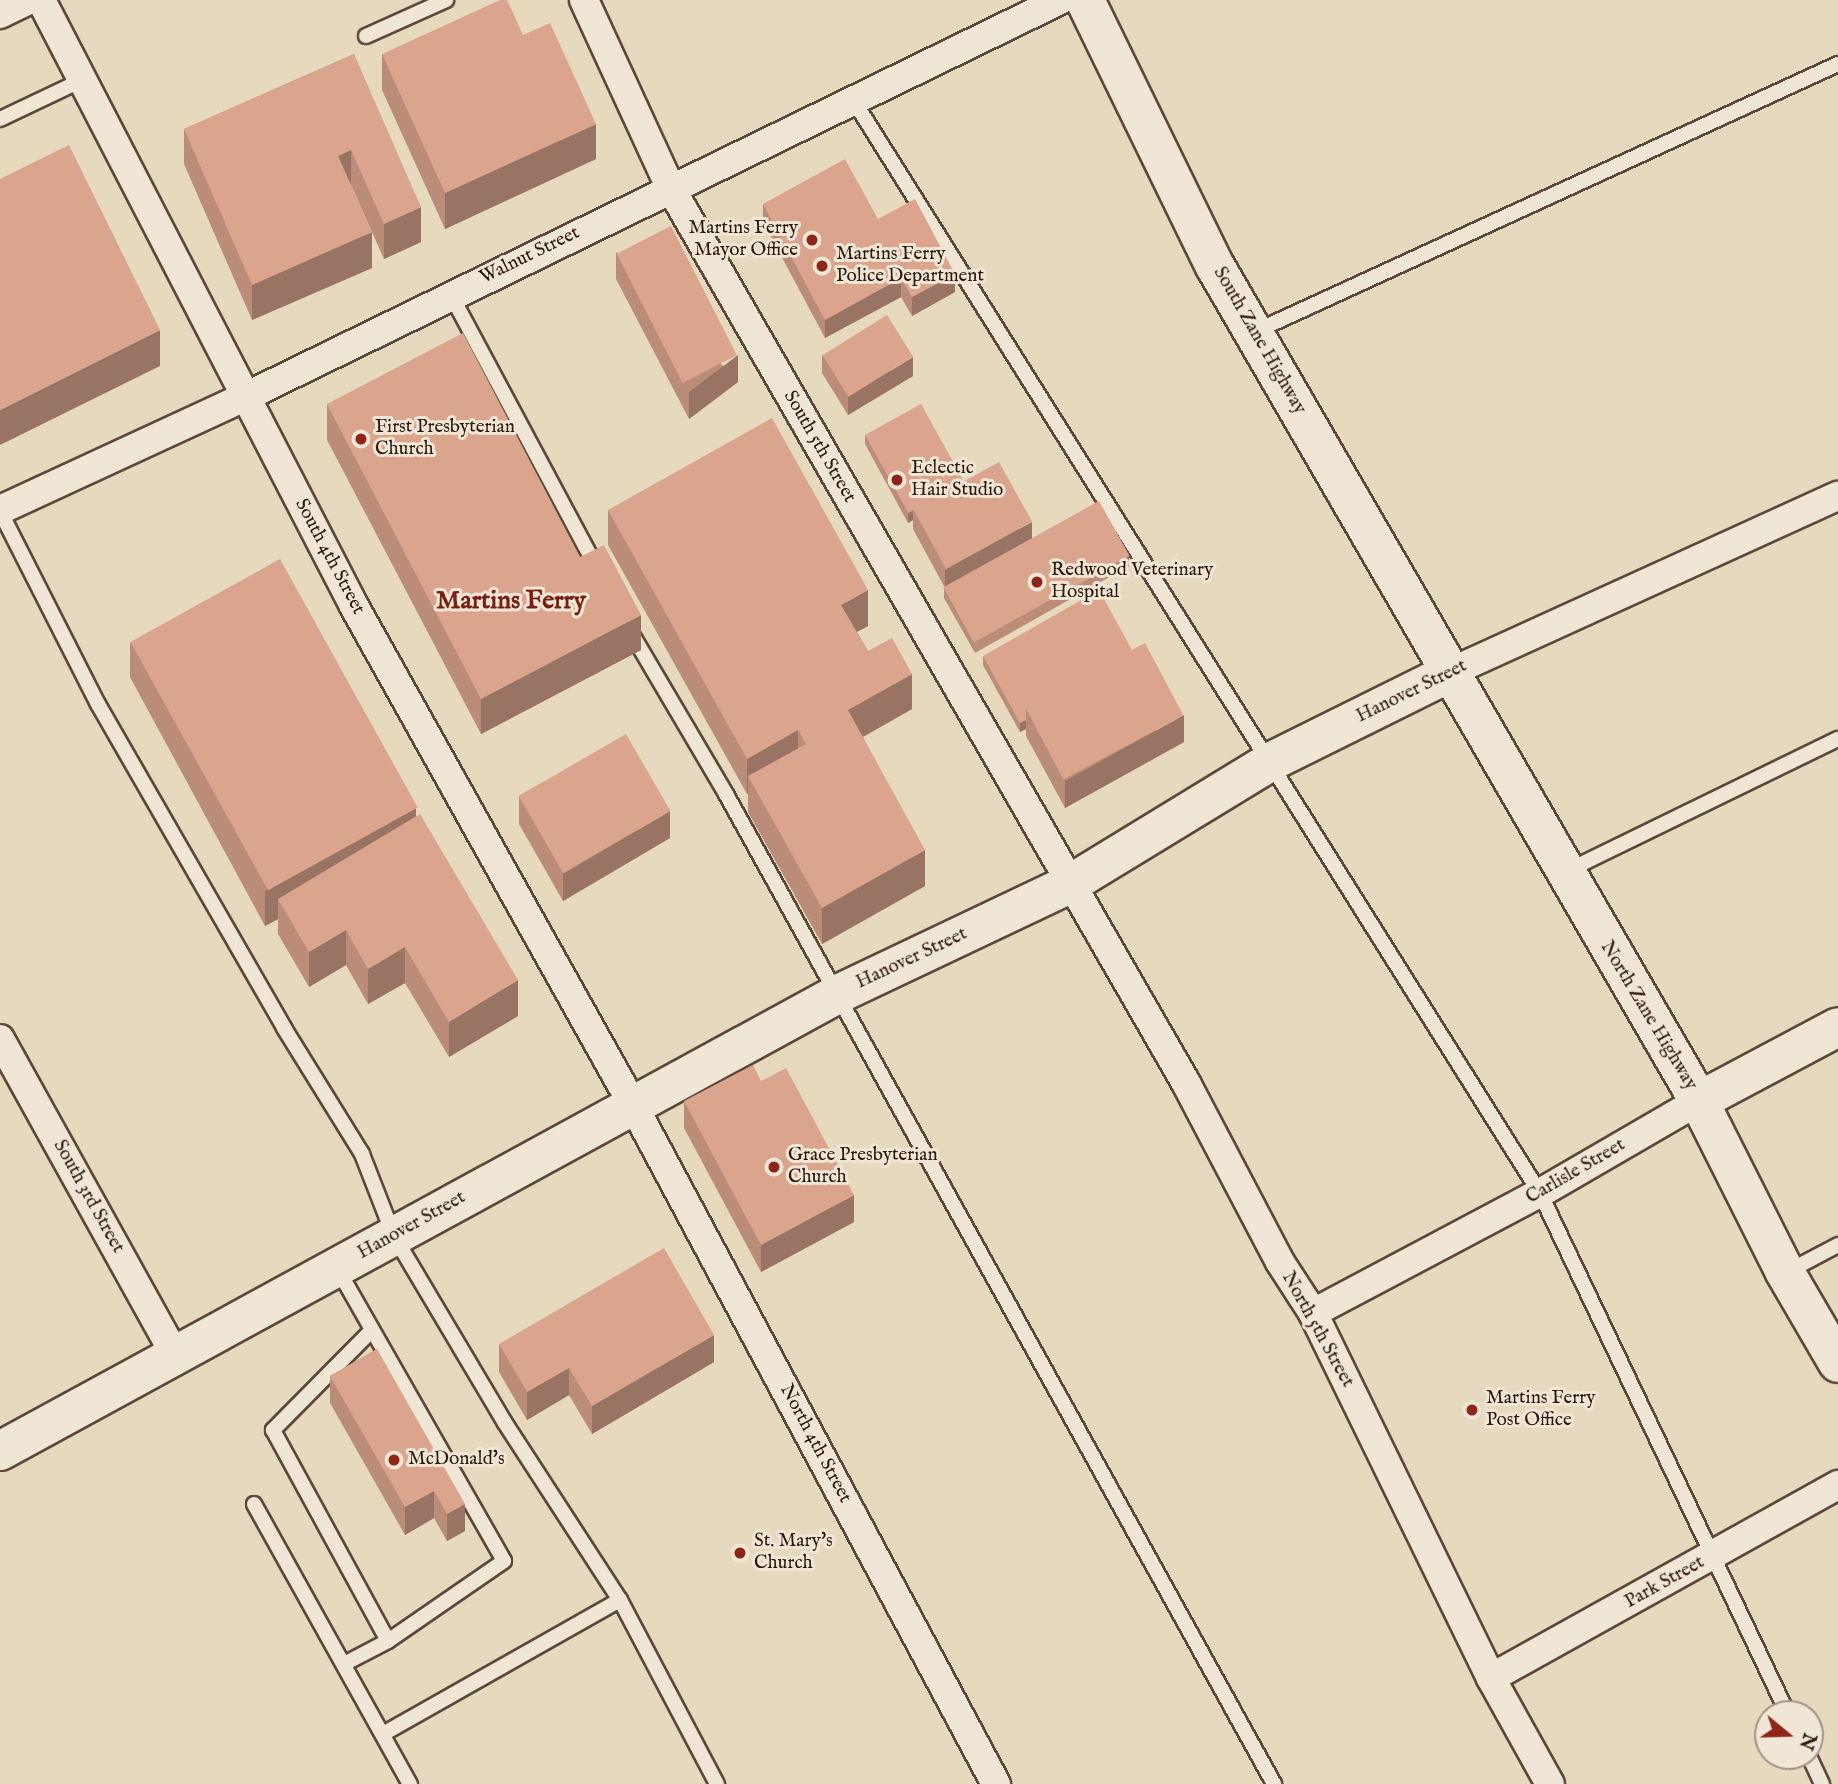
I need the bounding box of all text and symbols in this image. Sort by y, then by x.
place label: Martins Ferry Mayor Office [688,218,798,262]
street label: Walnut Street [476,222,584,290]
marker: Martins Ferry Mayor Office [804,232,820,248]
place label: Martins Ferry Police Department [836,244,984,288]
marker: Martins Ferry Police Department [814,258,830,274]
street label: South Zane Highway [1208,263,1310,419]
street label: South 5th Street [778,387,860,507]
place label: First Presbyterian Church [375,417,515,461]
marker: First Presbyterian Church [353,431,369,447]
place label: Eclectic Hair Studio [911,458,1003,502]
marker: Eclectic Hair Studio [889,472,905,488]
street label: South 4th Street [289,495,369,619]
place label: Redwood Veterinary Hospital [1051,560,1213,604]
marker: Redwood Veterinary Hospital [1029,574,1045,590]
district label: Martins Ferry [436,585,586,617]
street label: Hanover Street [1353,655,1471,729]
street label: Hanover Street [853,923,971,995]
street label: North Zane Highway [1595,937,1701,1095]
street label: Carlisle Street [1522,1134,1630,1210]
street label: South 3rd Street [47,1136,129,1258]
place label: Grace Presbyterian Church [788,1145,938,1189]
marker: Grace Presbyterian Church [766,1159,782,1175]
street label: Hanover Street [354,1187,470,1265]
street label: North 5th Street [1276,1268,1358,1392]
street label: North 4th Street [774,1381,856,1507]
place label: Martins Ferry Post Office [1486,1388,1596,1432]
marker: Martins Ferry Post Office [1464,1402,1480,1418]
place label: McDonald's [408,1449,505,1471]
marker: McDonald's [386,1452,402,1468]
place label: St. Mary's Church [754,1531,833,1575]
marker: St. Mary's Church [732,1545,748,1561]
street label: Park Street [1621,1552,1709,1614]
north arrow [1754,1700,1824,1770]
text: N [1793,1729,1821,1753]

